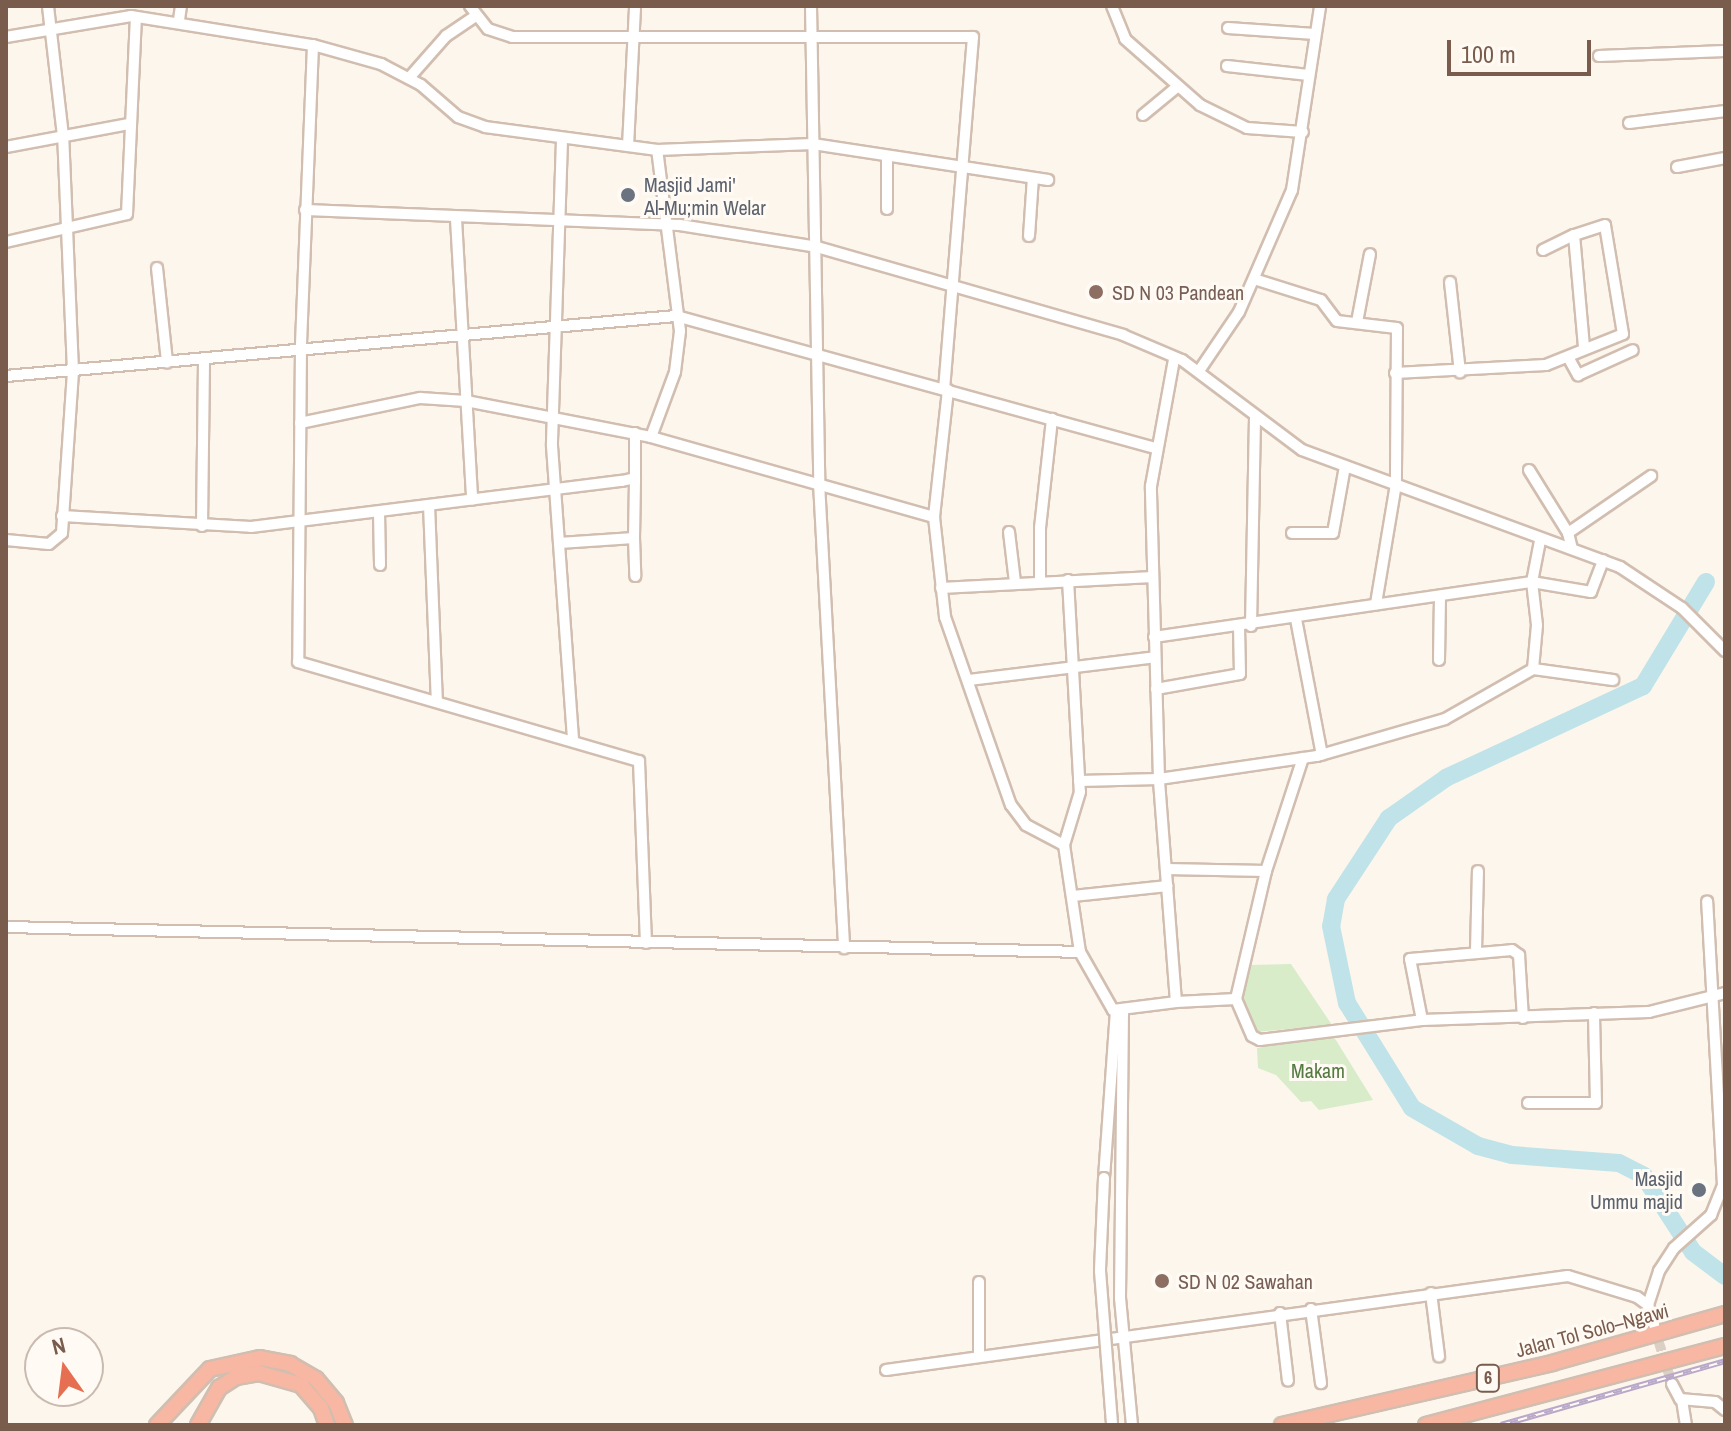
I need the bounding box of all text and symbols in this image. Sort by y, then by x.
scale bar [1451,24,1595,74]
text: 100 m [1461,38,1516,70]
place label: Masjid Jami' Al-Mu;min Welar [644,172,766,219]
marker: Masjid Jami' Al-Mu;min Welar [619,186,637,204]
place label: SD N 03 Pandean [1112,280,1244,304]
marker: SD N 03 Pandean [1087,283,1105,301]
park label: Makam [1291,1058,1345,1082]
place label: Masjid Ummu majid [1590,1166,1683,1213]
marker: Masjid Ummu majid [1690,1181,1708,1199]
place label: SD N 02 Sawahan [1178,1269,1313,1293]
marker: SD N 02 Sawahan [1153,1272,1171,1290]
street label: Jalan Tol Solo–Ngawi [1513,1298,1671,1362]
north arrow [24,1327,104,1407]
text: N [49,1330,69,1362]
road number: 6 [1474,1364,1502,1392]

